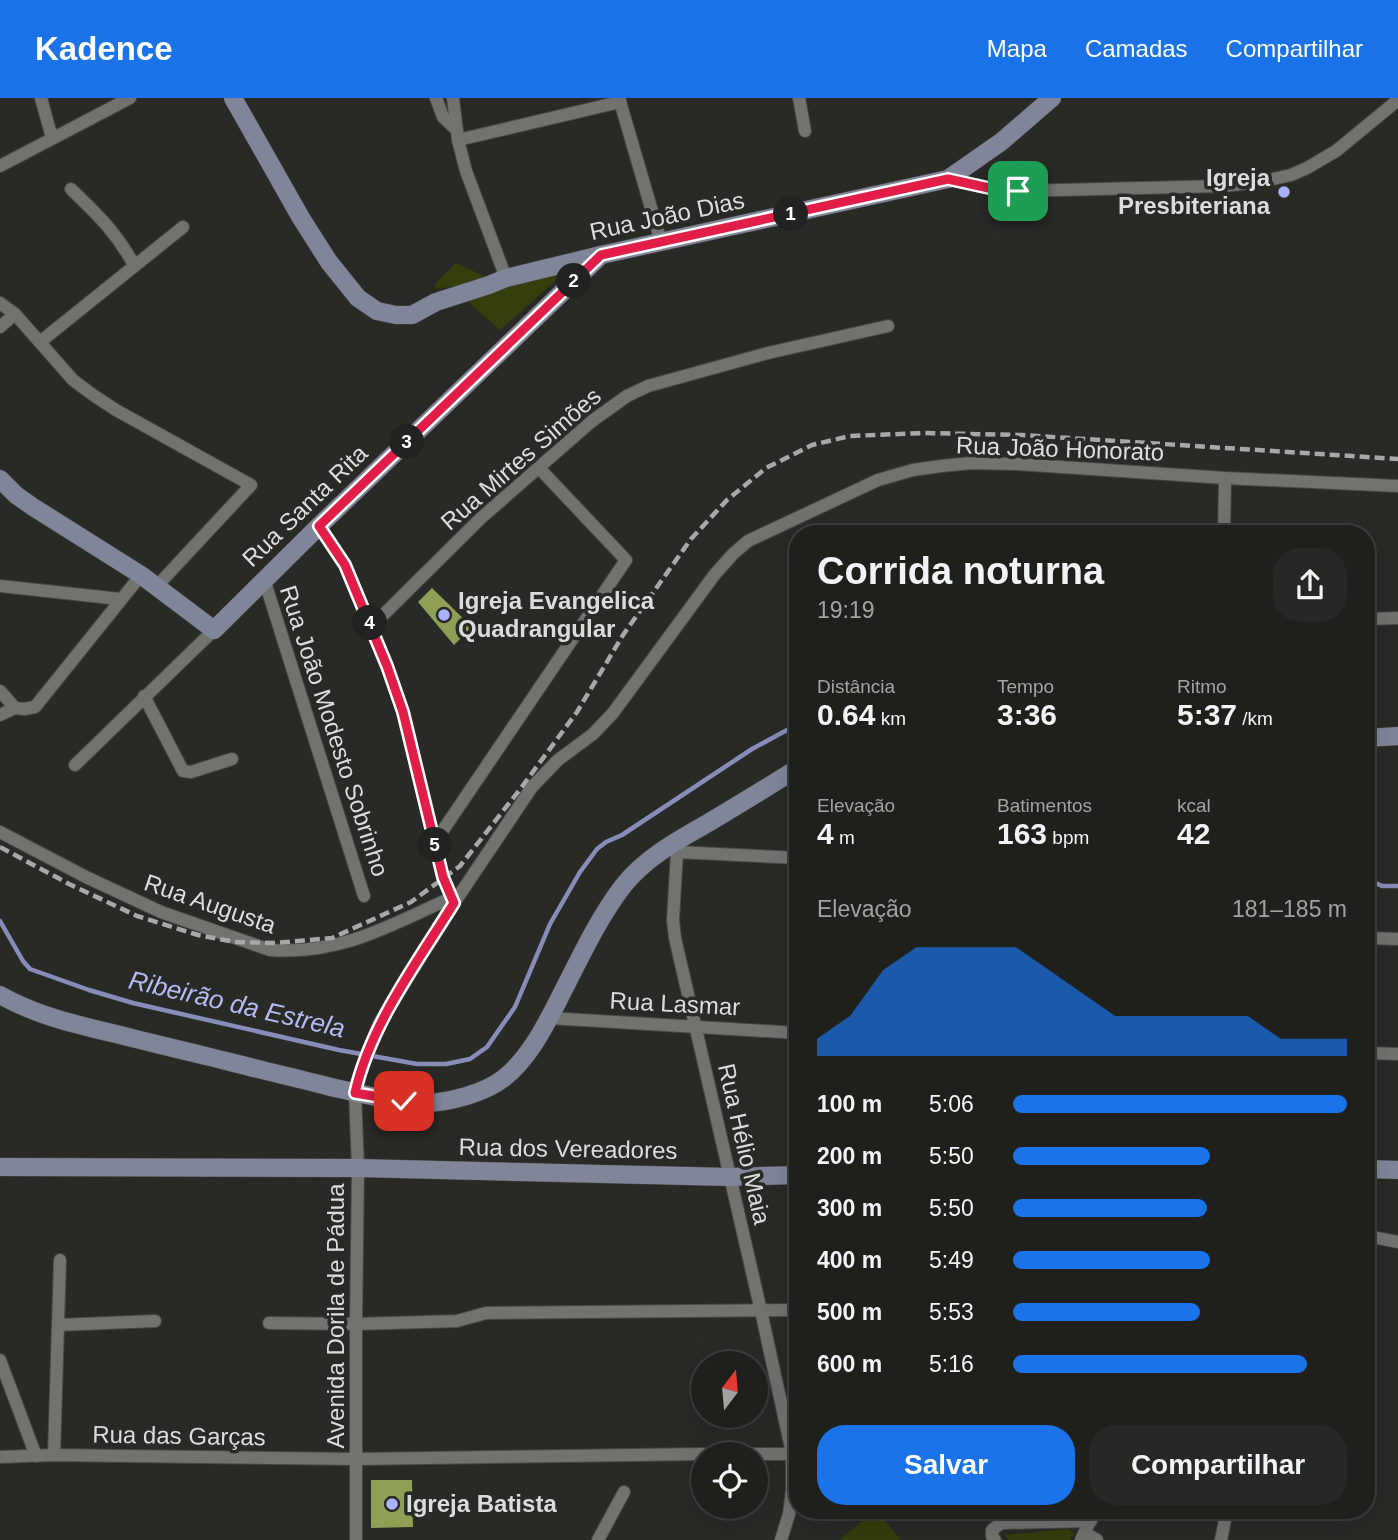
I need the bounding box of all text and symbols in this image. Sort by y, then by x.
text: Kadence [35,30,173,67]
text: Mapa [987,35,1047,62]
text: Camadas [1085,35,1188,62]
text: Compartilhar [1226,35,1363,62]
pin [988,161,1048,221]
place label: Igreja Presbiteriana [1118,164,1271,219]
icon: arrive [999,172,1037,210]
marker: Igreja Presbiteriana [1276,184,1292,200]
street label: Rua João Dias [587,186,747,245]
pin: 1 [774,197,808,232]
text: 1 [785,203,796,224]
pin: 2 [556,264,592,298]
text: 2 [568,270,579,291]
street label: Rua Mirtes Simões [435,382,606,535]
pin: 3 [390,424,424,460]
text: 3 [401,431,412,452]
street label: Rua João Honorato [956,431,1164,466]
street label: Rua Santa Rita [237,439,373,572]
button: share [1273,548,1347,622]
text: Corrida noturna [817,550,1104,592]
street label: Rua João Modesto Sobrinho [275,582,394,880]
place label: Igreja Evangelica Quadrangular [458,587,655,642]
text: 19:19 [817,597,875,623]
pin: 4 [352,606,388,640]
marker: Igreja Evangelica Quadrangular [436,607,452,623]
text: 4 [364,612,375,633]
text: Distância [817,676,895,697]
text: Tempo [997,676,1054,697]
text: Ritmo [1177,676,1227,697]
text: 0.64 [817,698,875,731]
text: 3:36 [997,698,1057,731]
text: 5:37 [1177,698,1237,731]
text: km [875,708,906,729]
text: /km [1237,708,1273,729]
text: Elevação [817,795,895,816]
text: Batimentos [997,795,1092,816]
text: kcal [1177,795,1211,816]
text: 4 [817,817,834,850]
text: 163 [997,817,1047,850]
text: 42 [1177,817,1210,850]
text: m [834,827,855,848]
text: bpm [1047,827,1089,848]
pin: 5 [418,828,452,862]
text: 5 [429,834,440,855]
street label: Rua Augusta [141,868,280,939]
text: Elevação [817,896,912,922]
text: 181–185 m [1232,896,1347,922]
water label: Ribeirão da Estrela [126,965,348,1043]
street label: Rua Lasmar [609,987,741,1020]
street label: Rua Hélio Maia [713,1061,776,1227]
pin [374,1071,434,1131]
icon: check [385,1082,423,1120]
text: 100 m [817,1091,882,1117]
text: 5:06 [929,1091,974,1117]
street label: Rua dos Vereadores [458,1133,678,1164]
text: 200 m [817,1143,882,1169]
text: 5:50 [929,1143,974,1169]
street label: Avenida Dorila de Pádua [322,1183,349,1449]
text: 300 m [817,1195,882,1221]
text: 5:50 [929,1195,974,1221]
text: 400 m [817,1247,882,1273]
text: 5:49 [929,1247,974,1273]
text: 500 m [817,1299,882,1325]
text: 5:53 [929,1299,974,1325]
north arrow [691,1351,768,1428]
map controls [691,1351,768,1519]
text: 600 m [817,1351,882,1377]
text: 5:16 [929,1351,974,1377]
street label: Rua das Garças [92,1420,266,1451]
button: Salvar [817,1425,1075,1505]
button: Compartilhar [1089,1425,1347,1505]
button: locate [691,1442,768,1519]
place label: Igreja Batista [406,1490,557,1517]
marker: Igreja Batista [384,1496,400,1512]

